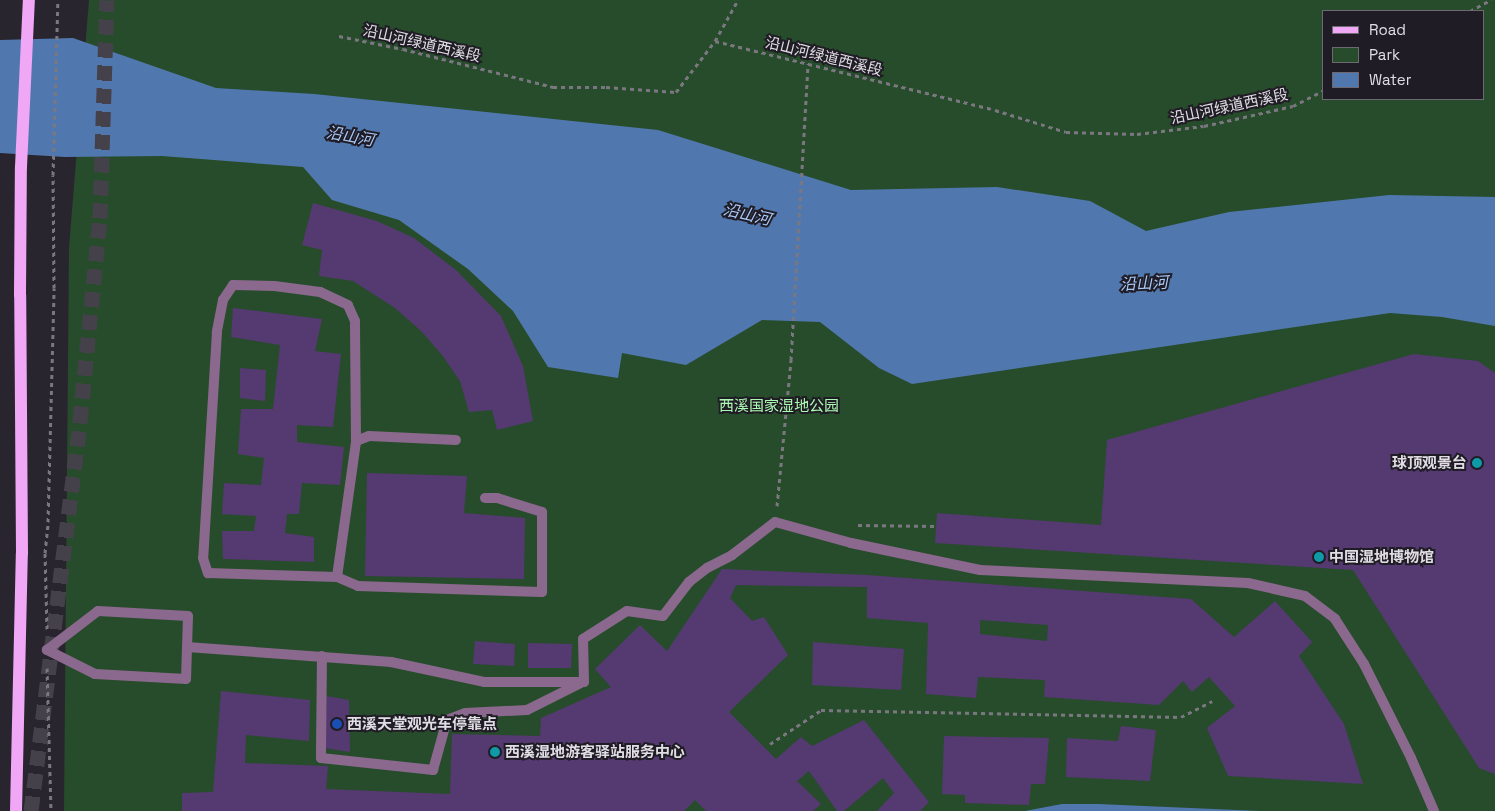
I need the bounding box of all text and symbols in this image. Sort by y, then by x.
legend [1322,10,1485,100]
text: Road [1369,20,1406,39]
street label: 沿山河绿道西溪段 [362,21,482,65]
street label: 沿山河绿道西溪段 [764,33,884,79]
text: Park [1369,45,1400,64]
text: Water [1369,70,1411,89]
street label: 沿山河绿道西溪段 [1168,85,1290,127]
water label: 沿山河 [325,123,375,151]
water label: 沿山河 [721,200,773,230]
water label: 沿山河 [1120,273,1168,295]
park label: 西溪国家湿地公园 [719,397,839,415]
place label: 球顶观景台 [1392,454,1467,472]
marker: 球顶观景台 [1471,457,1483,469]
place label: 中国湿地博物馆 [1329,548,1434,566]
marker: 中国湿地博物馆 [1313,551,1325,563]
place label: 西溪天堂观光车停靠点 [347,715,497,733]
marker: 西溪天堂观光车停靠点 [331,718,343,730]
place label: 西溪湿地游客驿站服务中心 [505,743,685,761]
marker: 西溪湿地游客驿站服务中心 [489,746,501,758]

